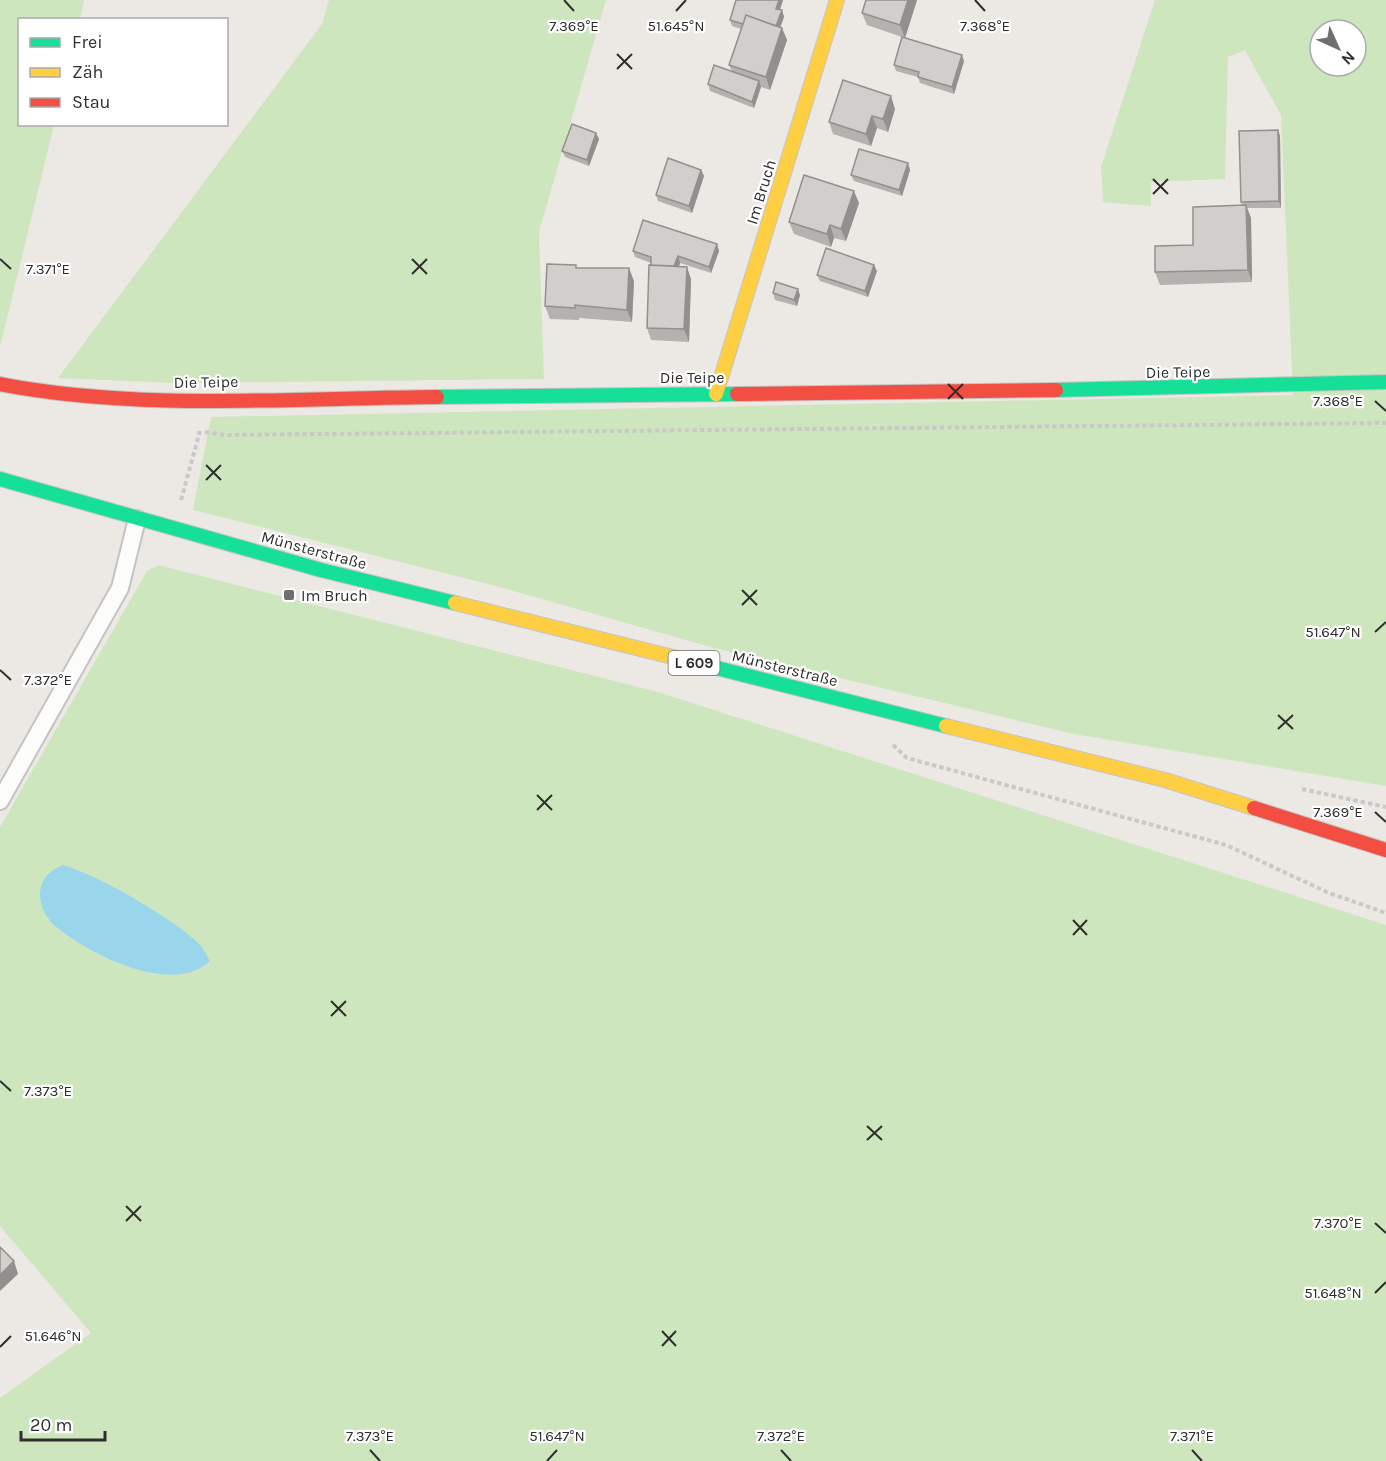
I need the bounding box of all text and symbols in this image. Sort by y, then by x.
text: 7.369°E [549,17,599,35]
text: 51.645°N [648,17,704,35]
text: 7.368°E [960,17,1010,35]
legend [18,18,228,126]
north arrow [1308,18,1368,78]
text: Frei [72,31,103,53]
text: N [1337,47,1359,69]
text: Zäh [72,61,103,83]
text: Stau [72,91,110,113]
street label: Im Bruch [742,157,780,227]
text: 7.371°E [26,260,70,278]
street label: Die Teipe [1145,362,1211,382]
street label: Die Teipe [660,368,724,387]
street label: Die Teipe [173,372,239,392]
text: 7.368°E [1313,392,1363,410]
street label: Münsterstraße [259,527,369,573]
place label: Im Bruch [301,586,368,605]
marker: Im Bruch [282,588,296,602]
text: 51.647°N [1305,623,1361,641]
street label: Münsterstraße [730,646,840,690]
road number: L 609 [668,651,720,675]
text: 7.372°E [24,671,72,689]
text: 7.369°E [1313,803,1363,821]
text: 7.373°E [24,1082,72,1100]
text: 7.370°E [1314,1214,1362,1232]
text: 51.648°N [1304,1284,1362,1302]
text: 51.646°N [24,1327,82,1345]
scale bar [21,1404,105,1442]
text: 20 m [30,1414,72,1436]
text: 7.373°E [346,1427,394,1445]
text: 51.647°N [529,1427,585,1445]
text: 7.372°E [757,1427,805,1445]
text: 7.371°E [1170,1427,1214,1445]

